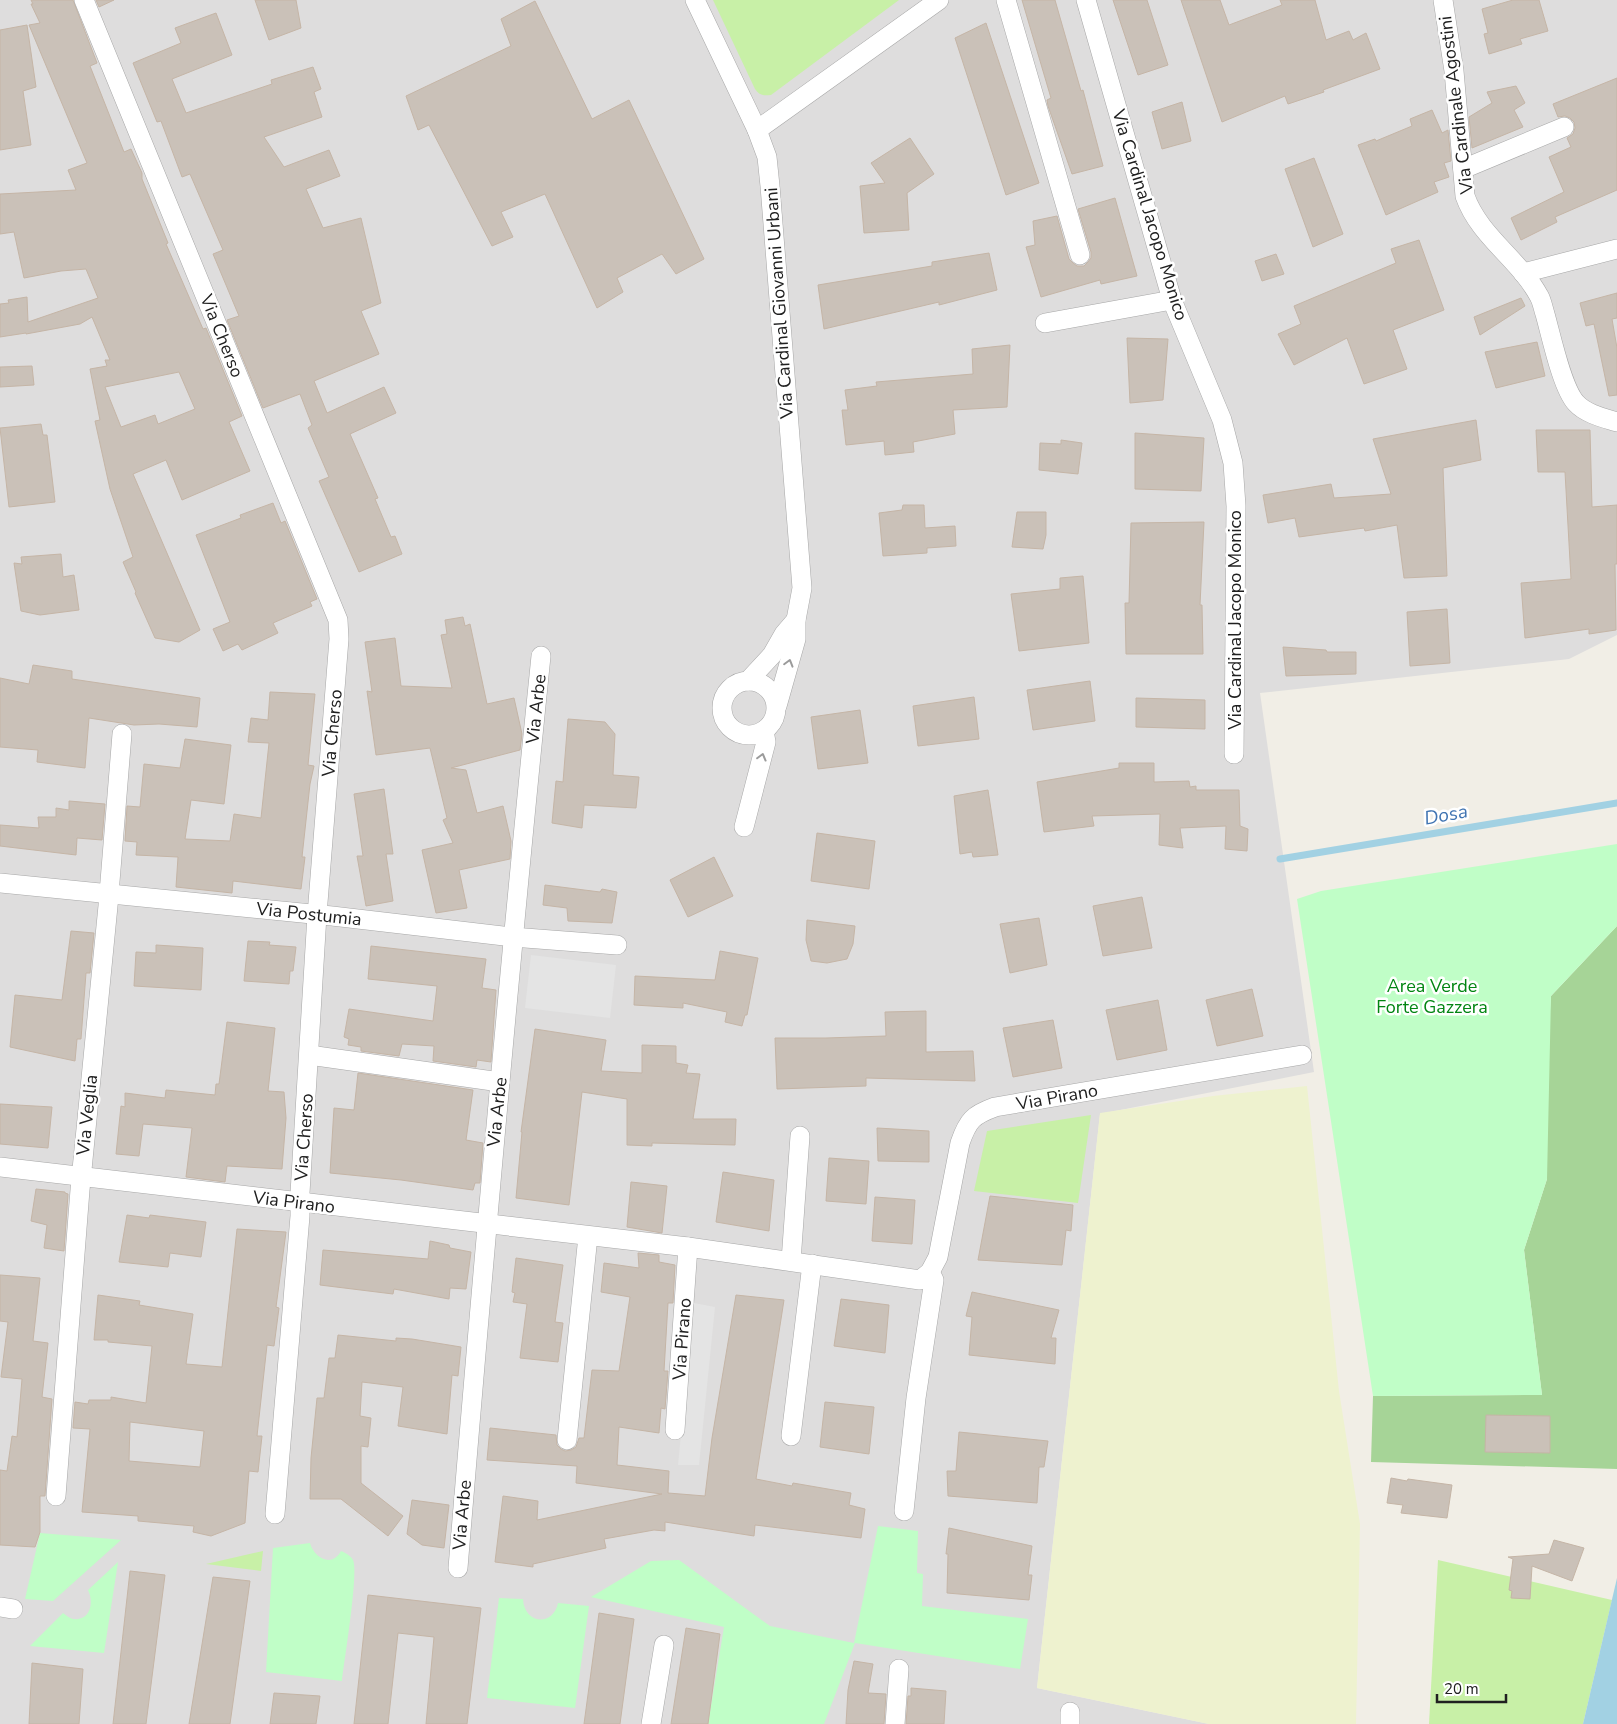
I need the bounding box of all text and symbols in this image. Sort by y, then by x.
street label: Via Cardinale Agostini [1433,15,1479,196]
street label: Via Cardinal Jacopo Monico [1106,106,1194,323]
street label: Via Cardinal Giovanni Urbani [759,187,799,420]
street label: Via Cherso [194,290,250,381]
street label: Via Cardinal Jacopo Monico [1223,510,1247,731]
one-way arrow [783,660,793,668]
street label: Via Arbe [520,673,552,746]
street label: Via Cherso [316,688,348,779]
one-way arrow [756,753,767,762]
water label: Dosa [1422,798,1470,832]
street label: Via Postumia [254,896,363,931]
park label: Area Verde Forte Gazzera [1376,974,1488,1019]
street label: Via Veglia [71,1073,103,1158]
street label: Via Arbe [481,1076,513,1149]
street label: Via Pirano [1013,1078,1100,1116]
street label: Via Cherso [289,1092,319,1183]
street label: Via Pirano [251,1185,336,1219]
street label: Via Pirano [667,1297,697,1382]
street label: Via Arbe [447,1479,477,1552]
scale bar [1437,1672,1506,1704]
text: 20 m [1444,1679,1479,1699]

